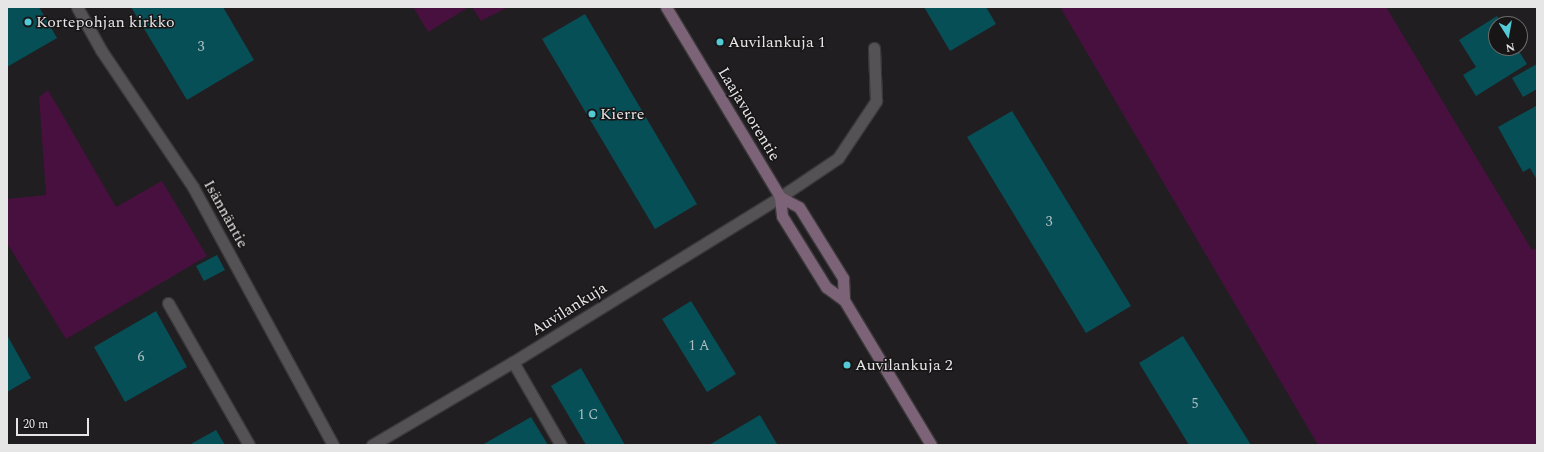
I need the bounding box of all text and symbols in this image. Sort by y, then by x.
place label: Kortepohjan kirkko [36,12,175,32]
north arrow [1488,16,1528,56]
marker: Kortepohjan kirkko [23,17,33,27]
place label: Auvilankuja 1 [728,32,826,52]
marker: Auvilankuja 1 [715,37,725,47]
text: N [1504,38,1516,56]
house number: 3 [198,39,204,55]
street label: Laajavuorentie [714,64,784,164]
place label: Kierre [600,104,645,124]
marker: Kierre [587,109,597,119]
street label: Isännäntie [199,177,253,251]
house number: 3 [1046,214,1052,230]
street label: Auvilankuja [528,278,610,340]
house number: 1 A [689,338,709,354]
house number: 6 [138,349,144,365]
place label: Auvilankuja 2 [855,355,953,375]
marker: Auvilankuja 2 [842,360,852,370]
house number: 5 [1192,396,1198,412]
house number: 1 C [578,407,598,423]
scale bar [18,410,91,436]
text: 20 m [23,415,48,434]

